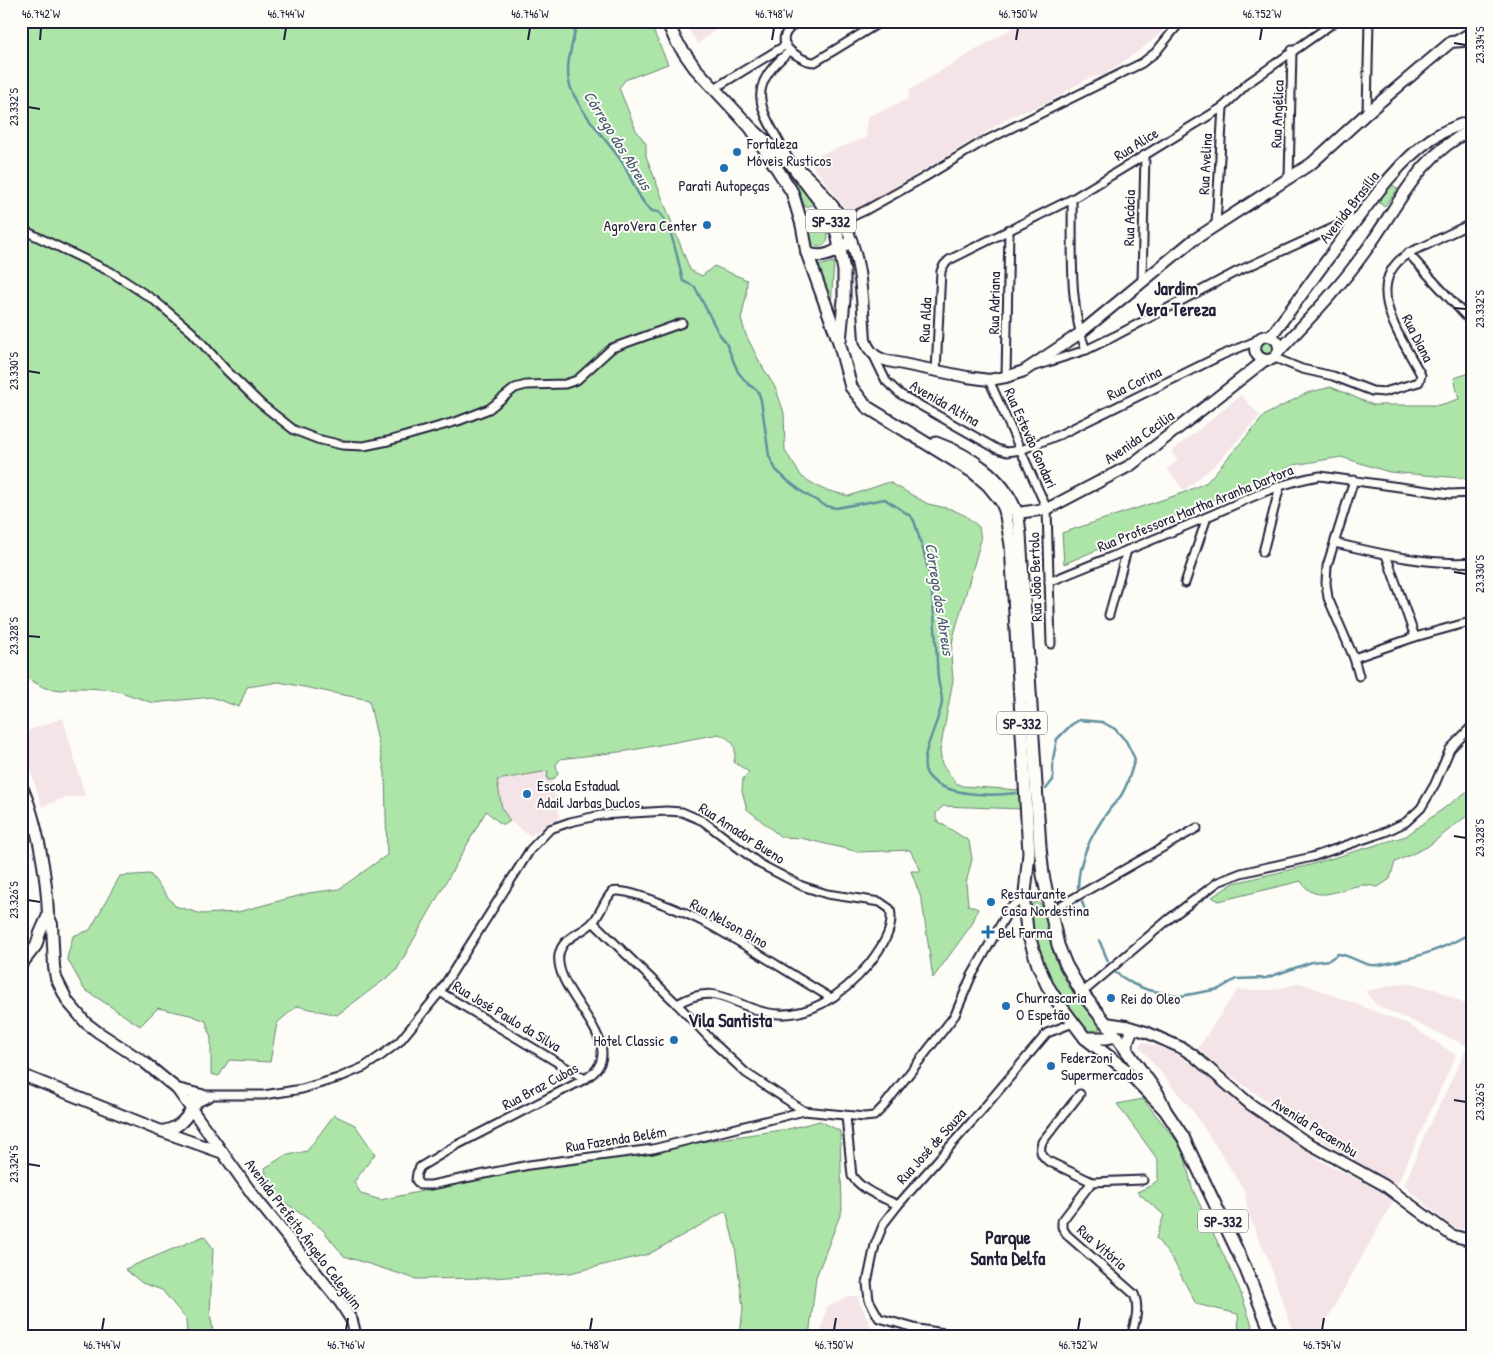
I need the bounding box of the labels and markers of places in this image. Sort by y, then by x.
place label: Fortaleza Móveis Rusticos [746,133,831,171]
marker: Fortaleza Móveis Rusticos [731,146,743,158]
marker: Parati Autopeças [718,162,730,174]
place label: Parati Autopeças [678,175,770,196]
place label: AgroVera Center [604,215,697,236]
marker: AgroVera Center [701,219,713,231]
place label: Escola Estadual Adail Jarbas Duclos [537,775,640,813]
marker: Escola Estadual Adail Jarbas Duclos [521,788,533,800]
place label: Restaurante Casa Nordestina [1001,883,1089,921]
marker: Restaurante Casa Nordestina [985,896,997,908]
place label: Bel Farma [998,922,1052,943]
marker: Bel Farma [982,926,994,938]
place label: Churrascaria O Espetão [1016,987,1087,1025]
place label: Rei do Oleo [1121,988,1180,1009]
marker: Rei do Oleo [1105,992,1117,1004]
marker: Churrascaria O Espetão [1000,1000,1012,1012]
place label: Hotel Classic [594,1030,664,1051]
marker: Hotel Classic [668,1034,680,1046]
place label: Federzoni Supermercados [1060,1047,1144,1085]
marker: Federzoni Supermercados [1045,1060,1057,1072]

